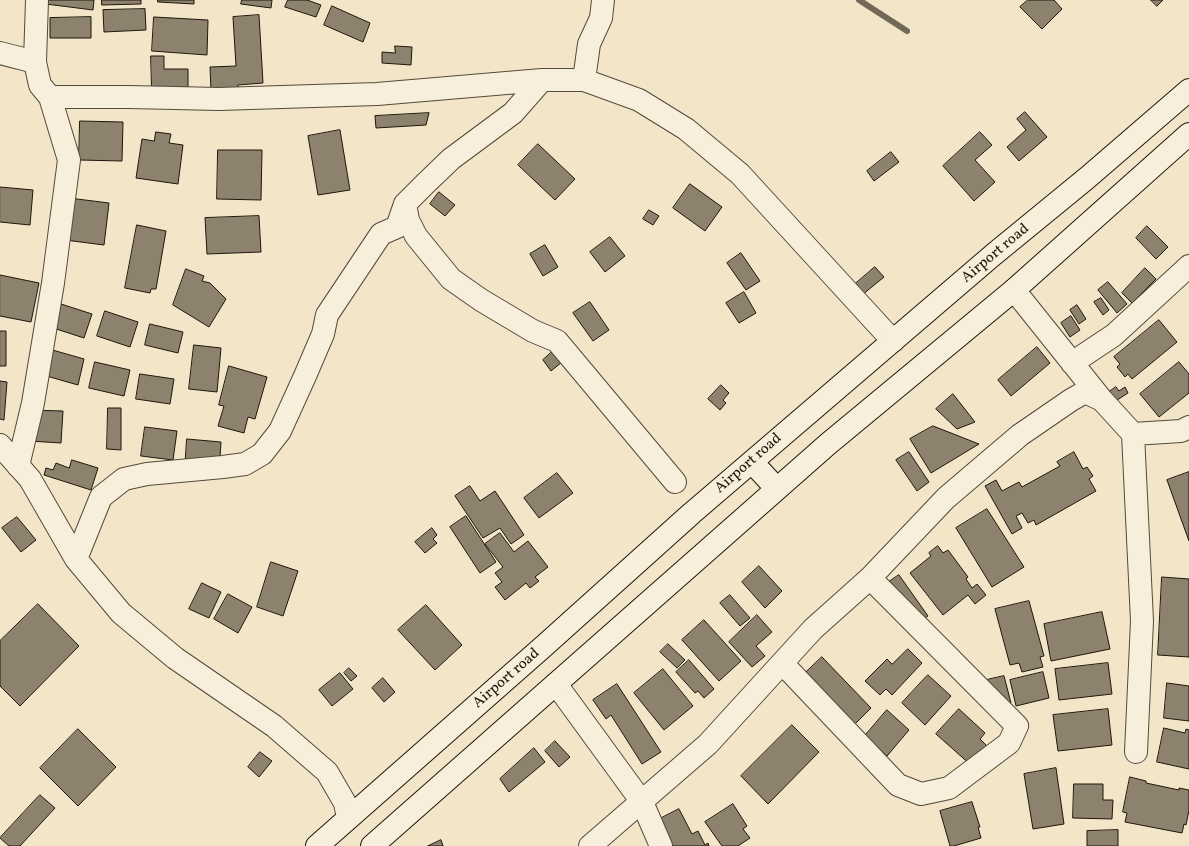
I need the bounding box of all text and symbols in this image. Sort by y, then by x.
street label: Airport road [959,221,1033,287]
street label: Airport road [712,430,786,498]
street label: Airport road [470,645,544,713]

